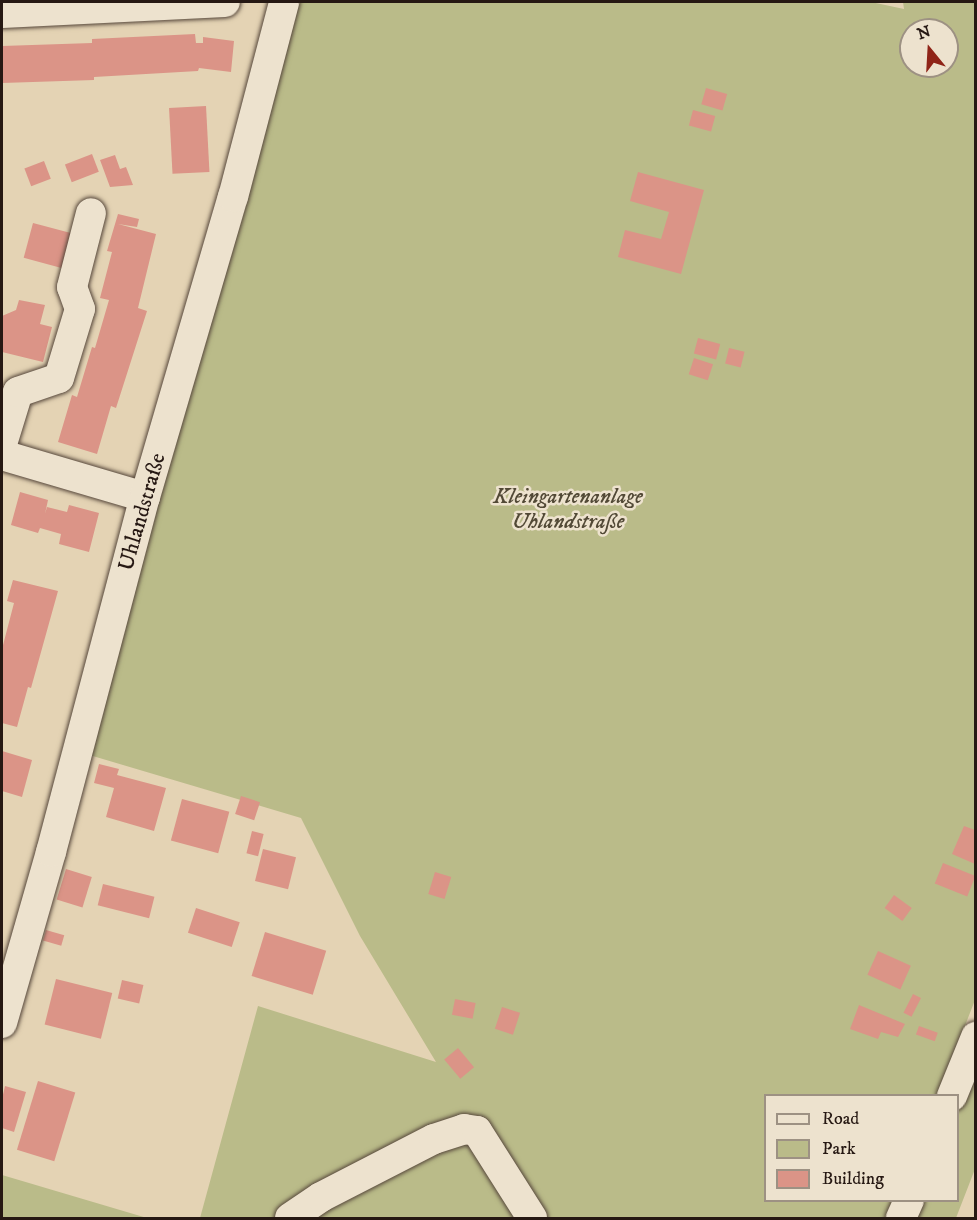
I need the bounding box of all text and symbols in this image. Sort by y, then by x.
north arrow [899,18,959,78]
text: N [915,21,933,44]
street label: Uhlandstraße [113,450,171,574]
park label: Kleingartenanlage Uhlandstraße [493,483,643,534]
legend [764,1094,959,1202]
text: Road [822,1108,859,1130]
text: Park [822,1138,856,1160]
text: Building [822,1168,884,1190]

